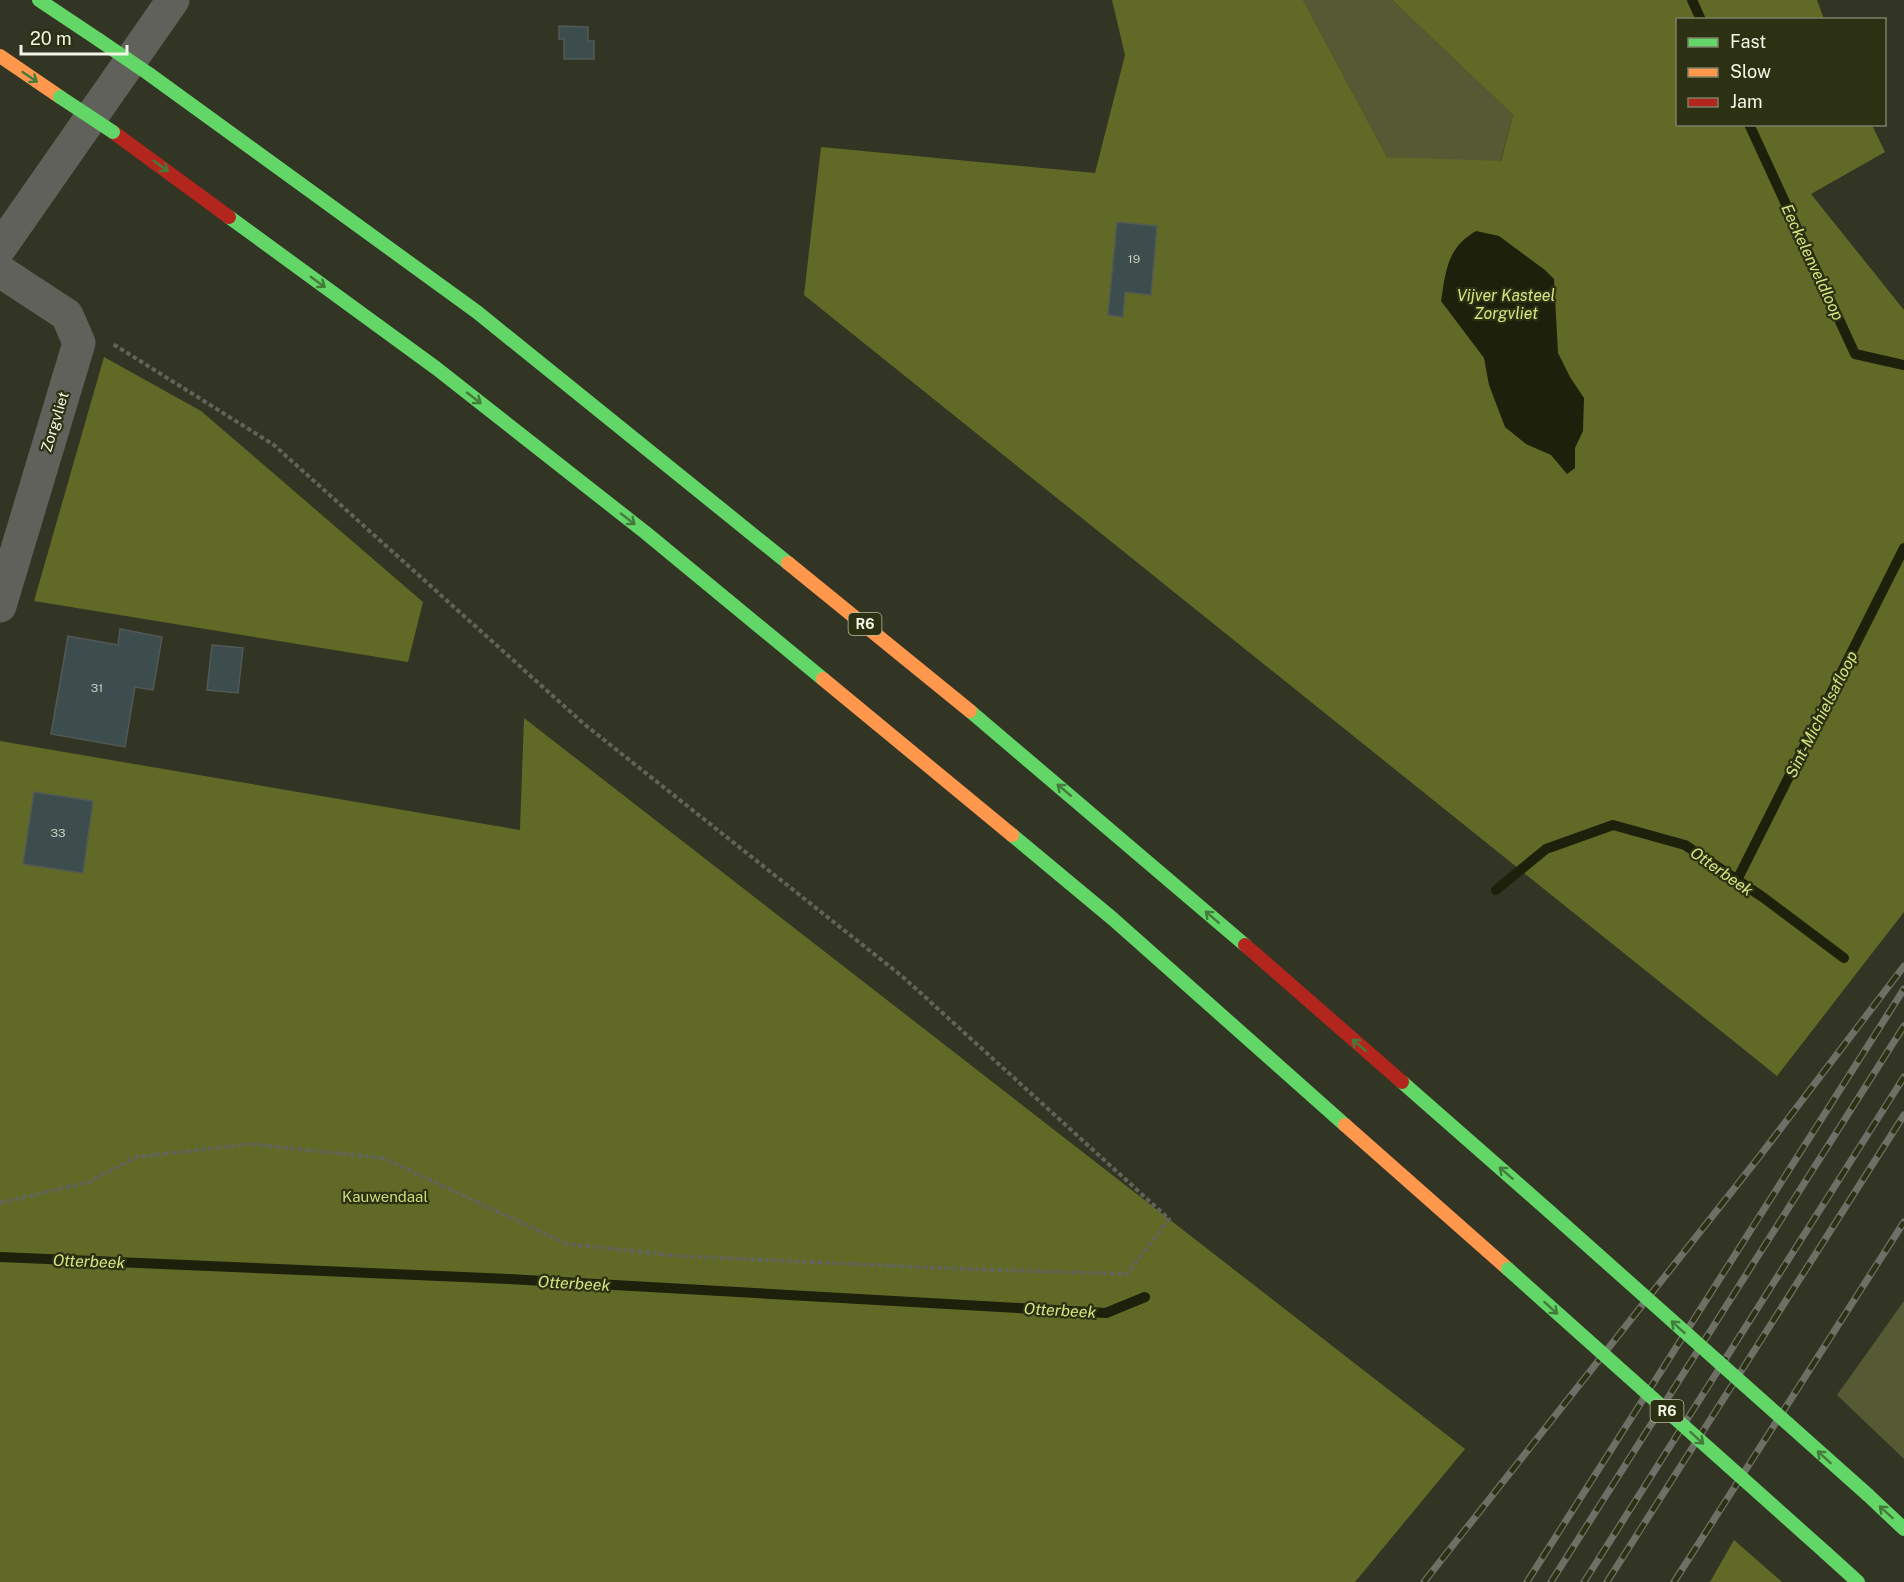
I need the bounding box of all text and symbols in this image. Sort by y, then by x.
scale bar [21,18,128,56]
legend [1676,18,1886,126]
text: 20 m [30,28,72,49]
text: Fast [1730,31,1766,52]
text: Slow [1730,61,1771,82]
one-way arrow [22,71,38,83]
text: Jam [1730,91,1763,112]
one-way arrow [152,160,168,173]
water label: Eeckelenveldloop [1777,201,1848,323]
house number: 19 [1128,252,1140,266]
one-way arrow [309,275,325,288]
water label: Vijver Kasteel Zorgvliet [1457,286,1555,323]
street label: Zorgvliet [37,389,72,454]
one-way arrow [466,392,482,405]
one-way arrow [619,512,635,525]
road number: R6 [848,613,882,635]
water label: Sint-Michielsafloop [1781,648,1862,781]
house number: 31 [91,681,103,695]
one-way arrow [1057,783,1072,797]
house number: 33 [50,826,66,840]
water label: Otterbeek [1687,843,1757,900]
one-way arrow [1205,910,1220,924]
one-way arrow [1352,1038,1367,1052]
one-way arrow [1498,1167,1514,1181]
park label: Kauwendaal [342,1188,428,1205]
water label: Otterbeek [53,1251,126,1272]
water label: Otterbeek [537,1272,611,1295]
water label: Otterbeek [1023,1299,1097,1322]
one-way arrow [1543,1301,1558,1315]
one-way arrow [1671,1320,1686,1334]
road number: R6 [1650,1400,1684,1422]
one-way arrow [1689,1431,1704,1445]
one-way arrow [1817,1450,1832,1464]
one-way arrow [1879,1505,1894,1519]

